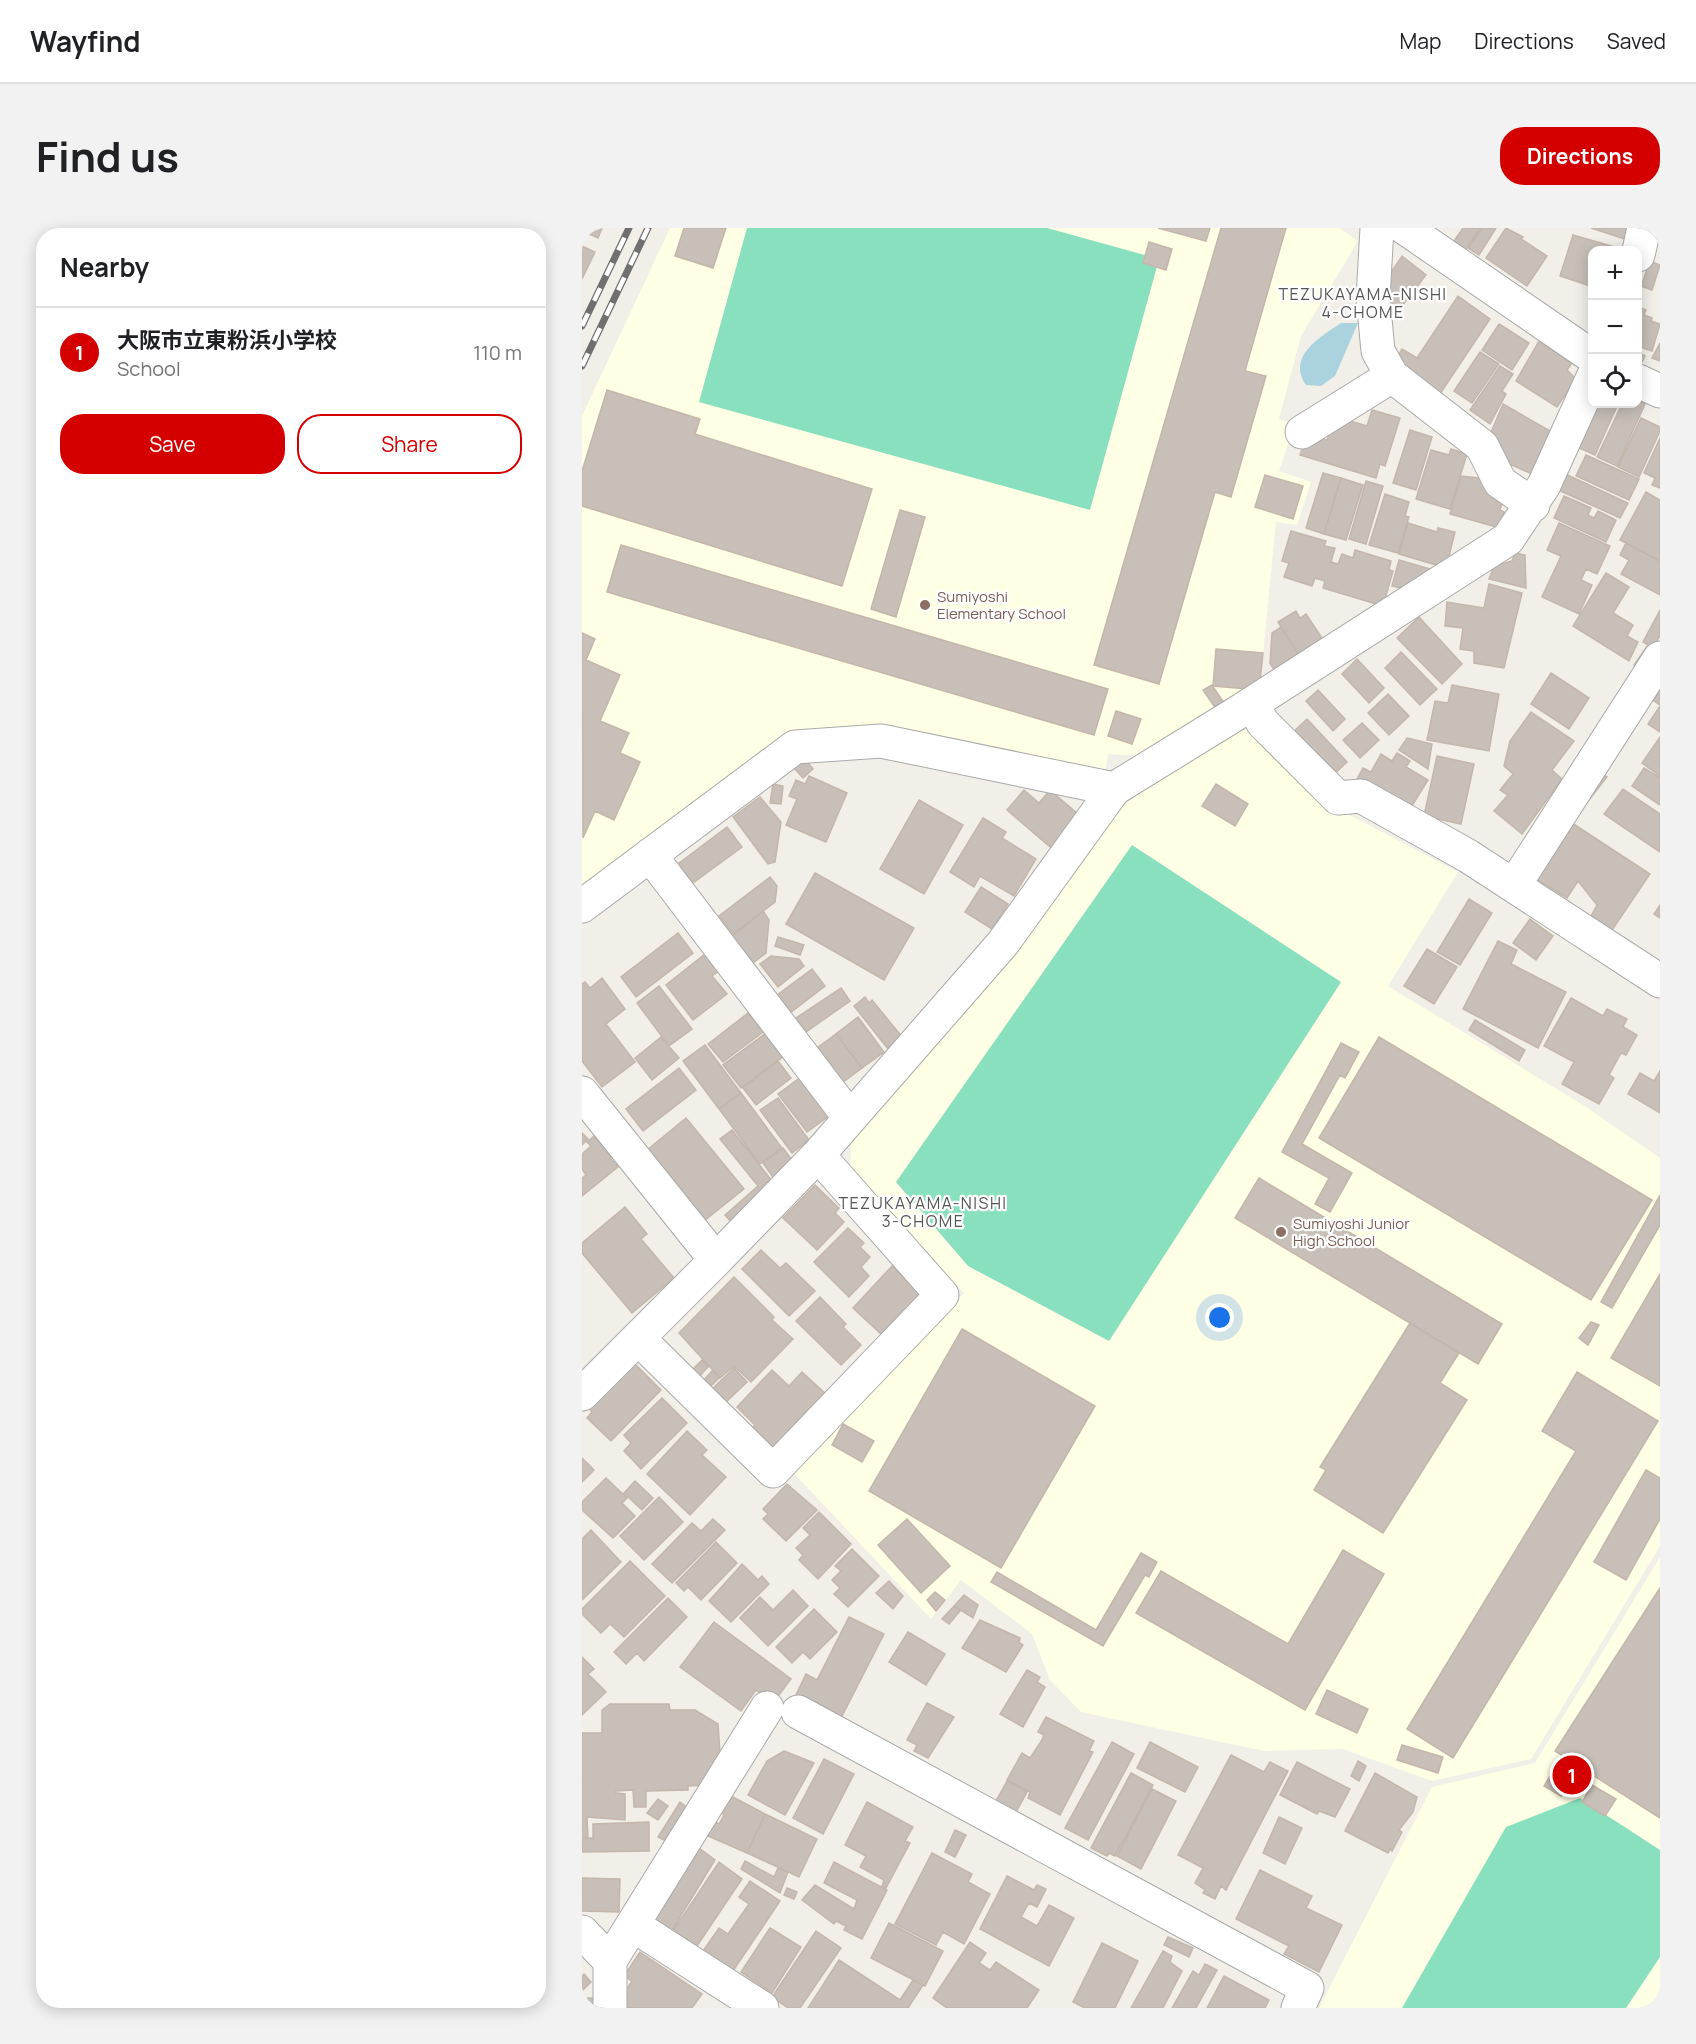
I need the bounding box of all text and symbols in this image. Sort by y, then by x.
text: Wayfind [30,22,140,60]
text: Map [1400,27,1441,55]
text: Directions [1474,27,1574,55]
text: Saved [1607,27,1666,55]
text: Find us [36,127,179,185]
button: Directions [1500,127,1660,185]
map controls [1588,246,1642,408]
button: + [1588,246,1642,300]
text: Nearby [60,249,149,285]
district label: TEZUKAYAMA-NISHI 4-CHOME [1278,283,1448,323]
button: − [1588,300,1642,354]
text: 大阪市立東粉浜小学校 [117,325,337,355]
text: 1 [75,339,84,366]
text: 110 m [473,339,522,366]
button: locate [1588,354,1642,408]
text: School [117,355,181,382]
button: Save [60,414,285,474]
button: Share [297,414,522,474]
place label: Sumiyoshi Elementary School [937,586,1066,624]
marker: Sumiyoshi Elementary School [918,598,932,612]
district label: TEZUKAYAMA-NISHI 3-CHOME [838,1192,1008,1232]
place label: Sumiyoshi Junior High School [1293,1213,1410,1251]
marker: Sumiyoshi Junior High School [1274,1225,1288,1239]
your location [1205,1303,1234,1332]
pin: 1 [1552,1752,1592,1798]

